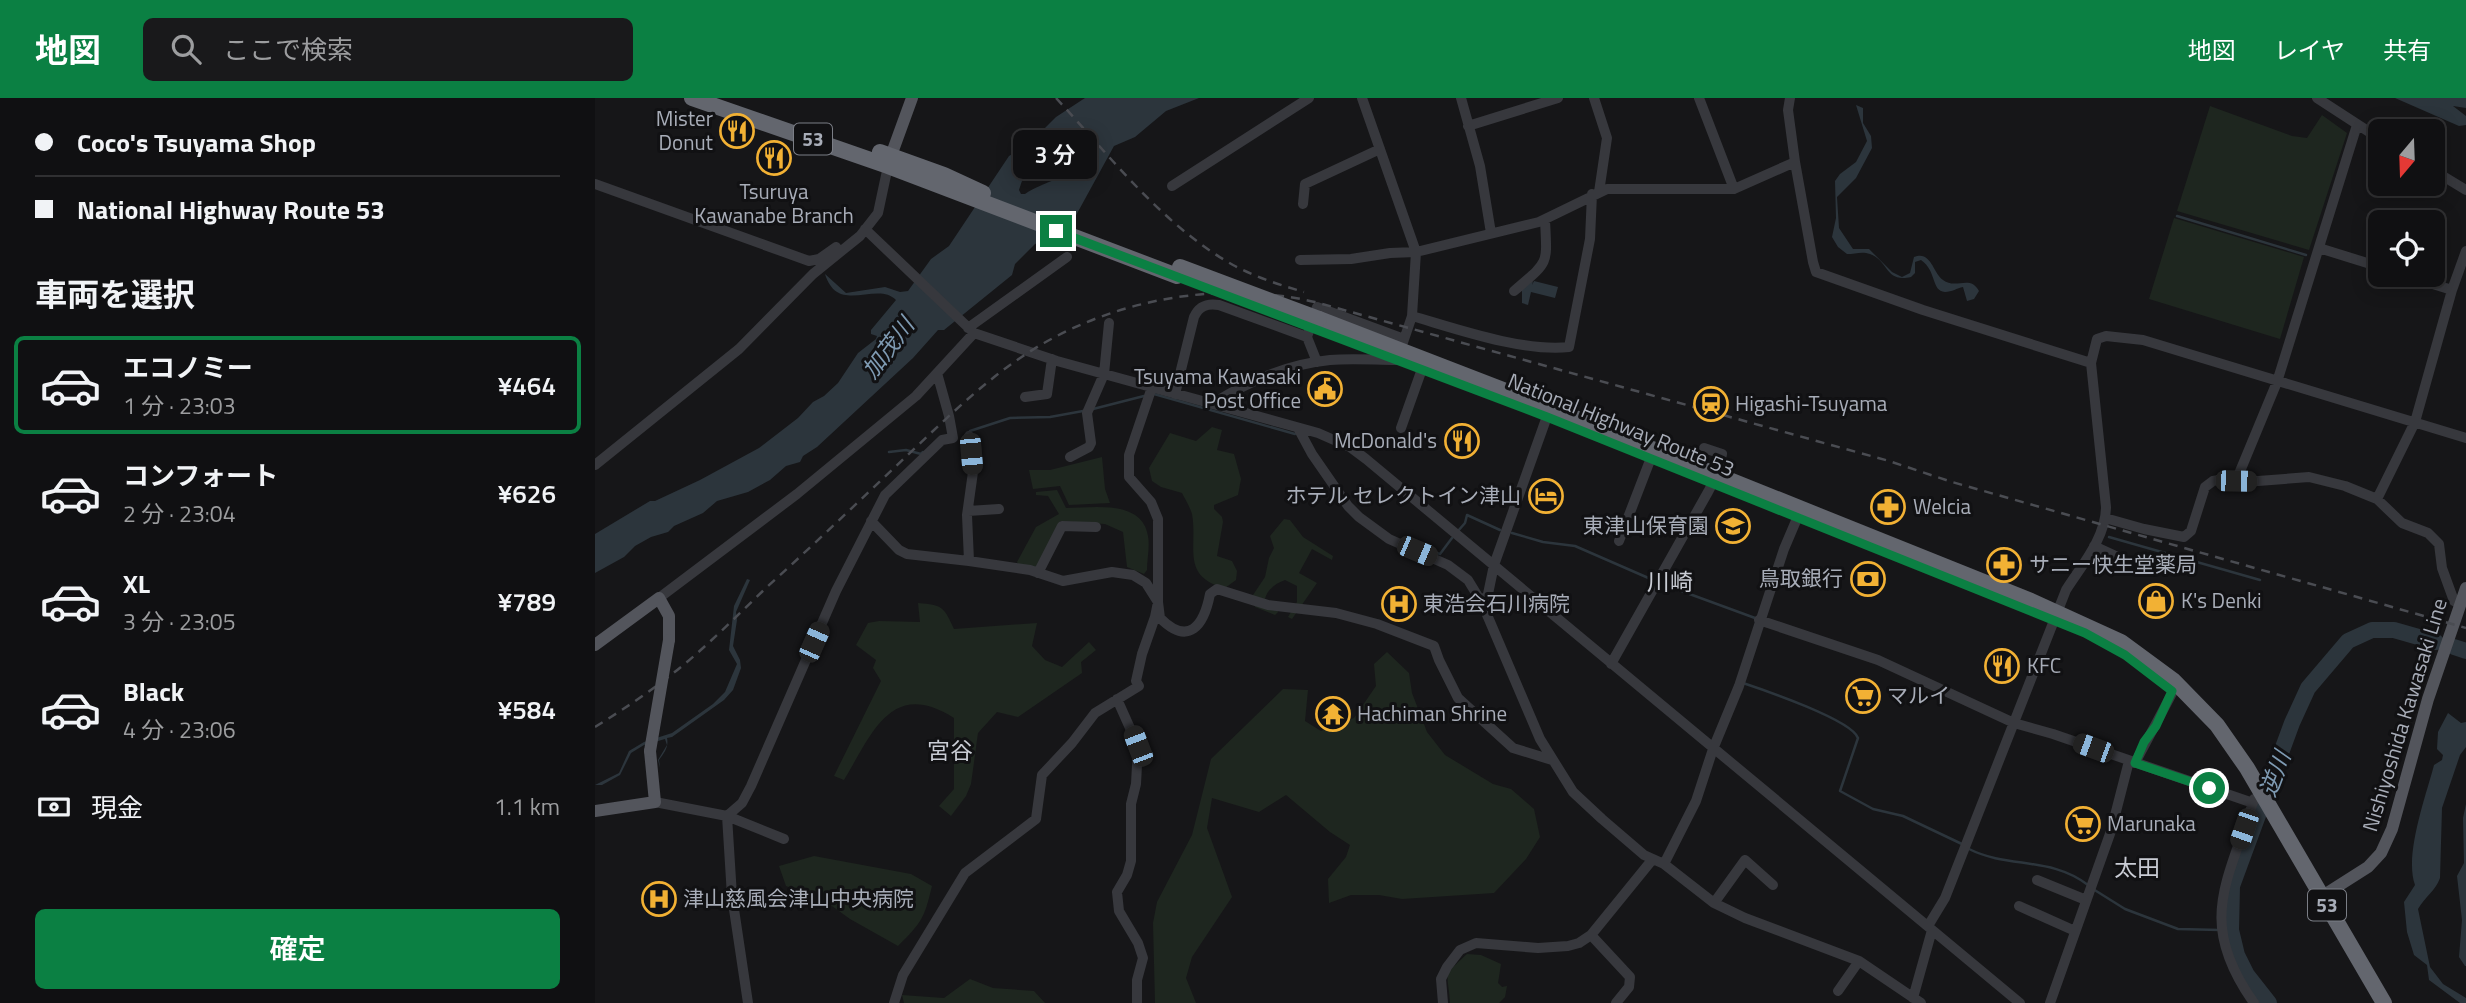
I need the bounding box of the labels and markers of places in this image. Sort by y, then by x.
place label: Mister Donut [656,102,714,158]
restaurant icon: Mister Donut [718,112,756,150]
restaurant icon: Tsuruya Kawanabe Branch [755,139,793,177]
place label: Tsuruya Kawanabe Branch [694,175,854,231]
place label: Tsuyama Kawasaki Post Office [1134,360,1301,416]
public building icon: Tsuyama Kawasaki Post Office [1306,370,1344,408]
station icon: Higashi-Tsuyama [1692,385,1730,423]
place label: Higashi-Tsuyama [1735,387,1888,419]
restaurant icon: McDonald's [1443,422,1481,460]
place label: McDonald's [1334,424,1437,456]
hotel icon: ホテル セレクトイン津山 [1527,477,1565,515]
place label: ホテル セレクトイン津山 [1285,479,1521,511]
pharmacy icon: Welcia [1869,488,1907,526]
place label: Welcia [1913,490,1971,522]
school or university icon: 東津山保育園 [1714,507,1752,545]
place label: 東津山保育園 [1583,509,1709,541]
pharmacy icon: サニー快生堂薬局 [1985,546,2023,584]
place label: サニー快生堂薬局 [2029,548,2197,580]
bank icon: 鳥取銀行 [1849,560,1887,598]
place label: 鳥取銀行 [1759,562,1843,594]
shop icon: K's Denki [2137,582,2175,620]
place label: K's Denki [2181,584,2262,616]
hospital icon: 東浩会石川病院 [1380,585,1418,623]
place label: 東浩会石川病院 [1423,587,1570,619]
restaurant icon: KFC [1983,647,2021,685]
place label: KFC [2027,649,2061,681]
supermarket icon: マルイ [1844,677,1882,715]
place label: マルイ [1887,679,1950,711]
temple icon: Hachiman Shrine [1314,695,1352,733]
place label: Hachiman Shrine [1357,697,1507,729]
supermarket icon: Marunaka [2064,805,2102,843]
place label: Marunaka [2107,807,2196,839]
hospital icon: 津山慈風会津山中央病院 [640,880,678,918]
place label: 津山慈風会津山中央病院 [683,882,914,914]

